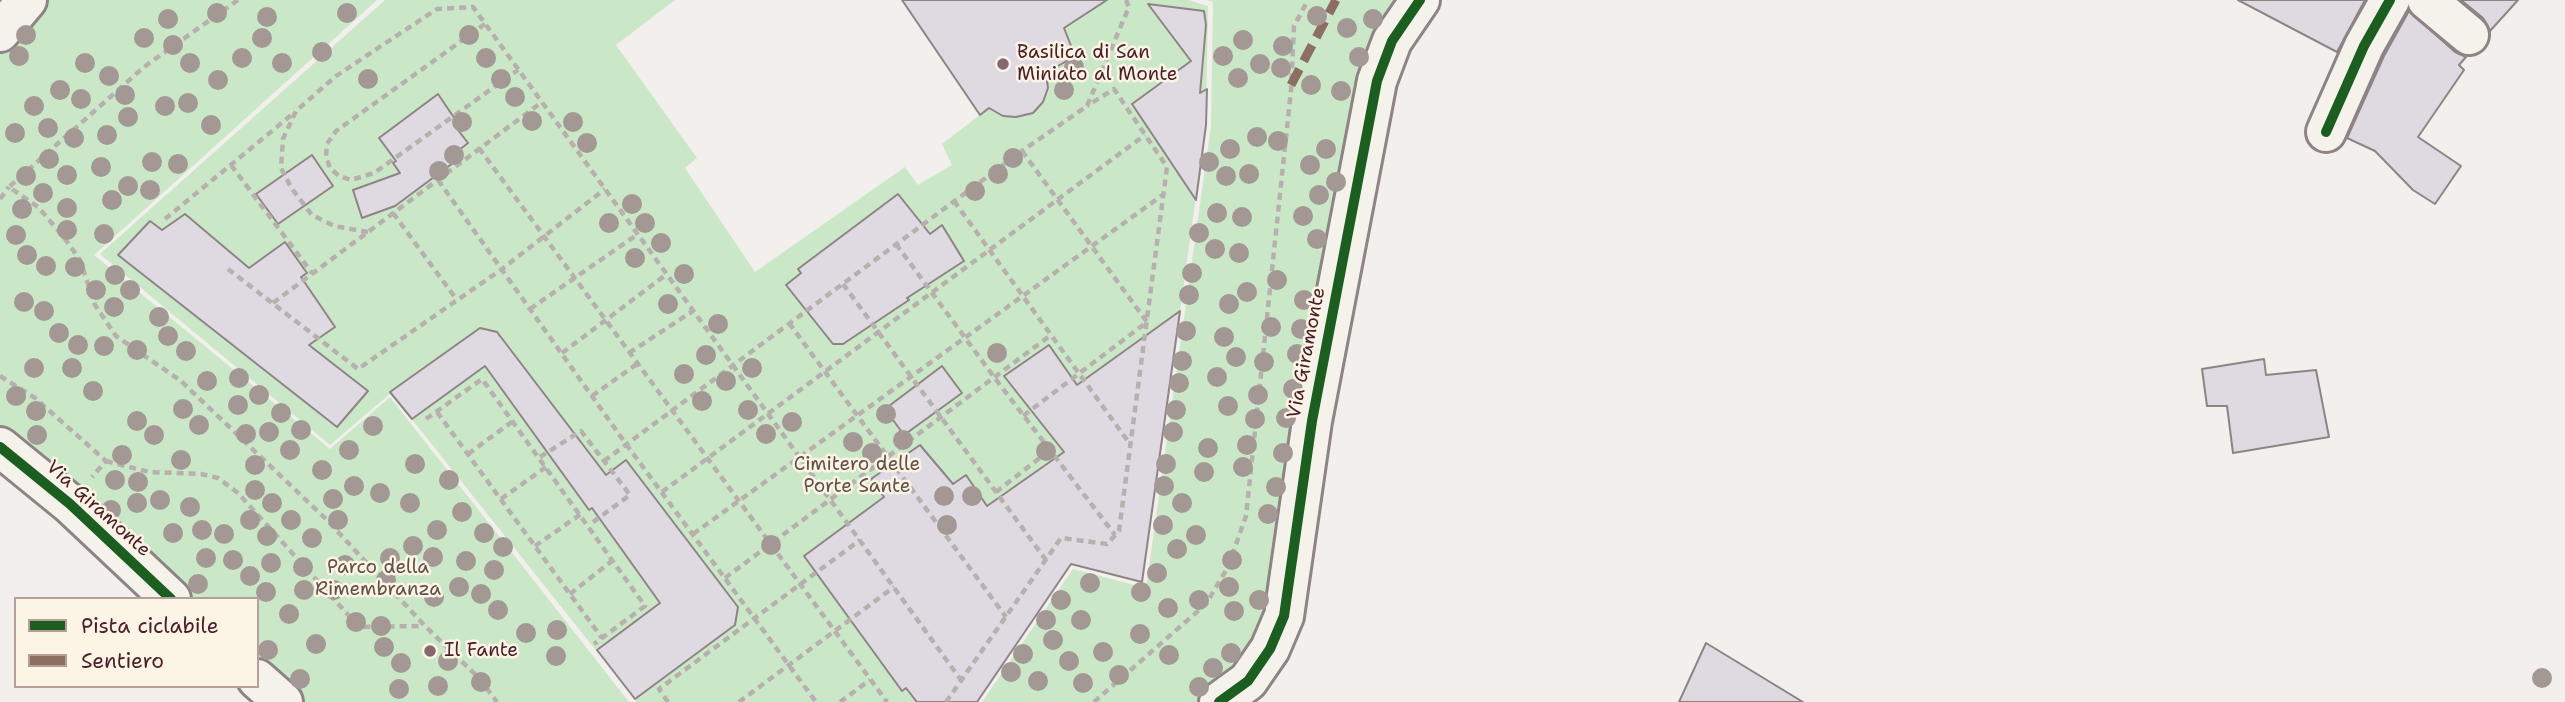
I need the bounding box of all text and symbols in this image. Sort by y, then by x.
place label: Basilica di San Miniato al Monte [1017,42,1178,86]
marker: Basilica di San Miniato al Monte [995,56,1011,72]
street label: Via Giramonte [1283,286,1331,420]
park label: Cimitero delle Porte Sante [794,454,920,498]
street label: Via Giramonte [41,456,155,562]
park label: Parco della Rimembranza [315,557,441,601]
legend [14,597,259,688]
text: Pista ciclabile [81,612,219,640]
place label: Il Fante [444,640,518,662]
marker: Il Fante [422,643,438,659]
text: Sentiero [81,647,164,675]

